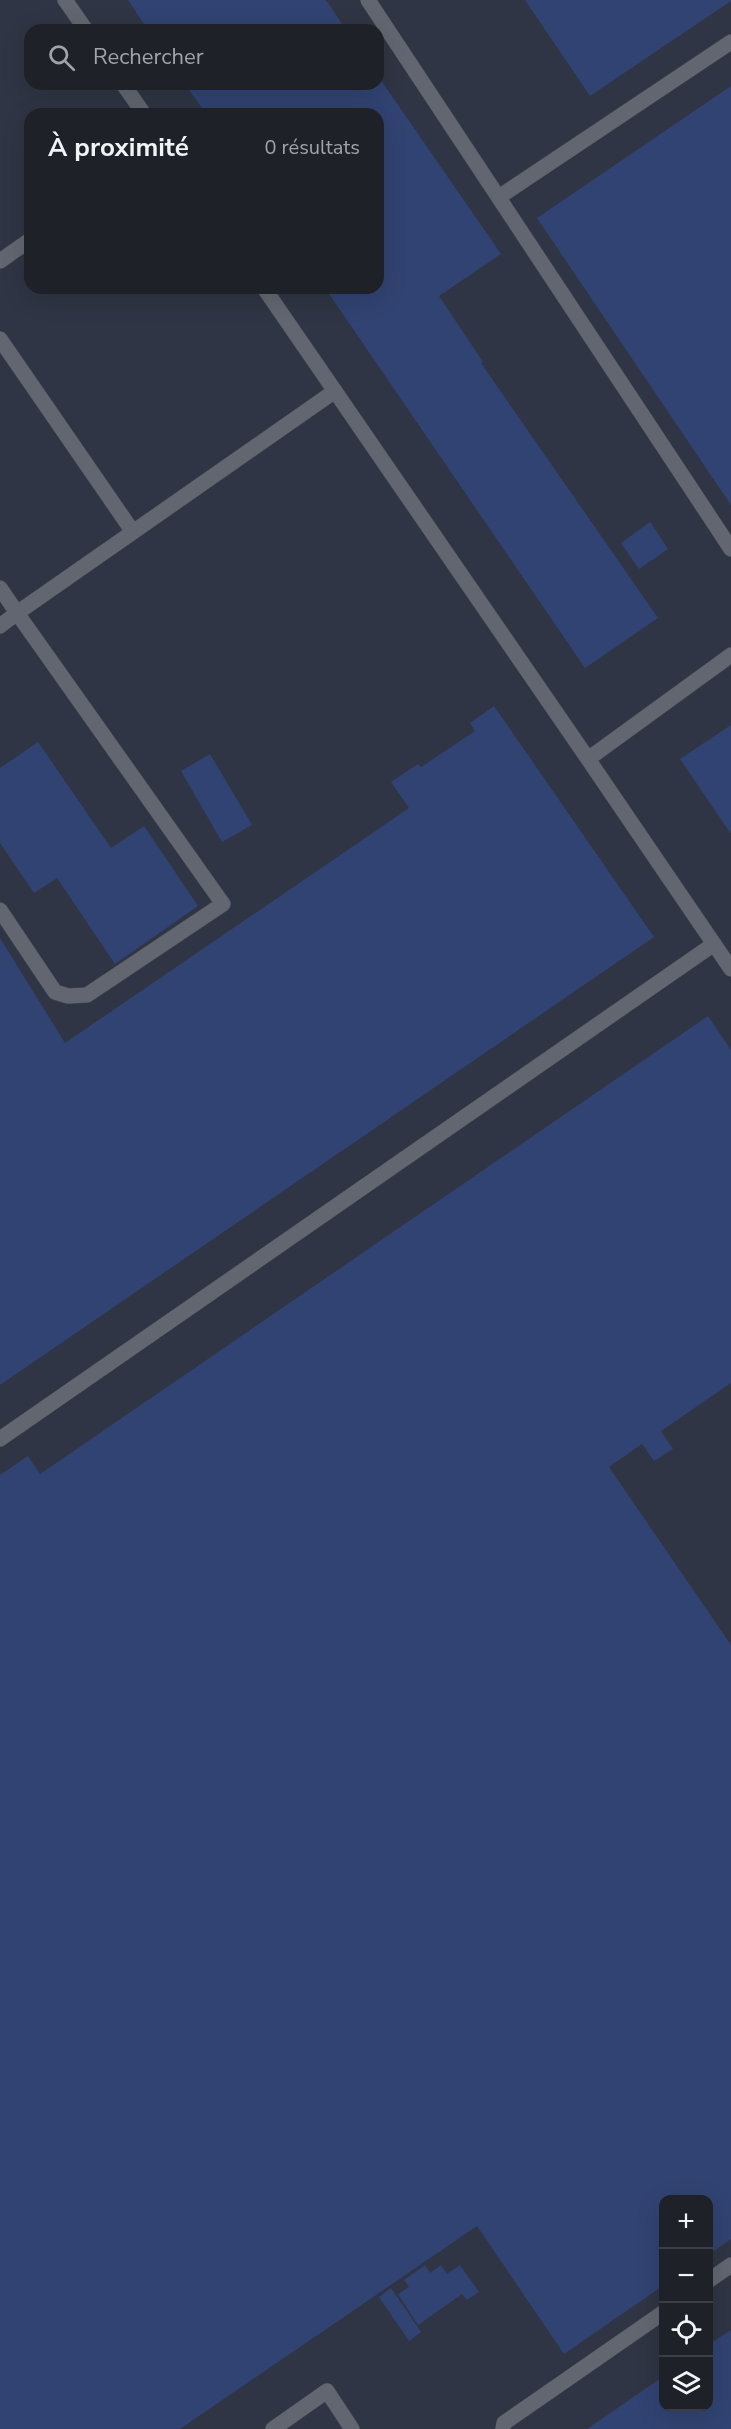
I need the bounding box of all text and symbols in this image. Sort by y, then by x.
search box [24,24,384,90]
icon: search [45,41,78,74]
text: Rechercher [93,42,204,72]
text: À proximité [48,130,189,165]
text: 0 résultats [264,134,360,161]
map controls [659,2195,713,2411]
button: + [659,2195,713,2249]
button: − [659,2249,713,2303]
button: locate [659,2303,713,2357]
button: layers [659,2357,713,2411]

